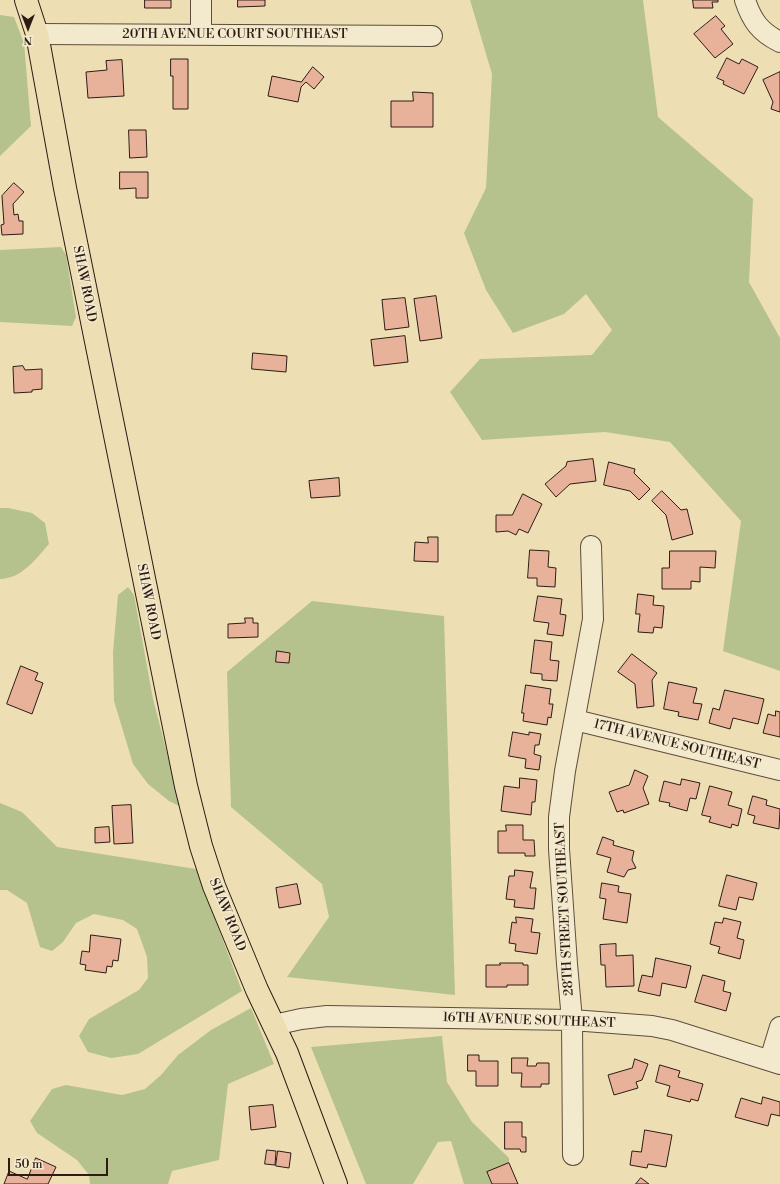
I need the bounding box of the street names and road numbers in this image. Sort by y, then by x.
street label: 20TH AVENUE COURT SOUTHEAST [122,27,348,43]
street label: SHAW ROAD [69,244,99,324]
street label: SHAW ROAD [133,562,163,642]
street label: 17TH AVENUE SOUTHEAST [592,717,762,773]
street label: 28TH STREET SOUTHEAST [553,822,577,996]
street label: SHAW ROAD [205,876,249,954]
street label: 16TH AVENUE SOUTHEAST [442,1010,616,1032]

